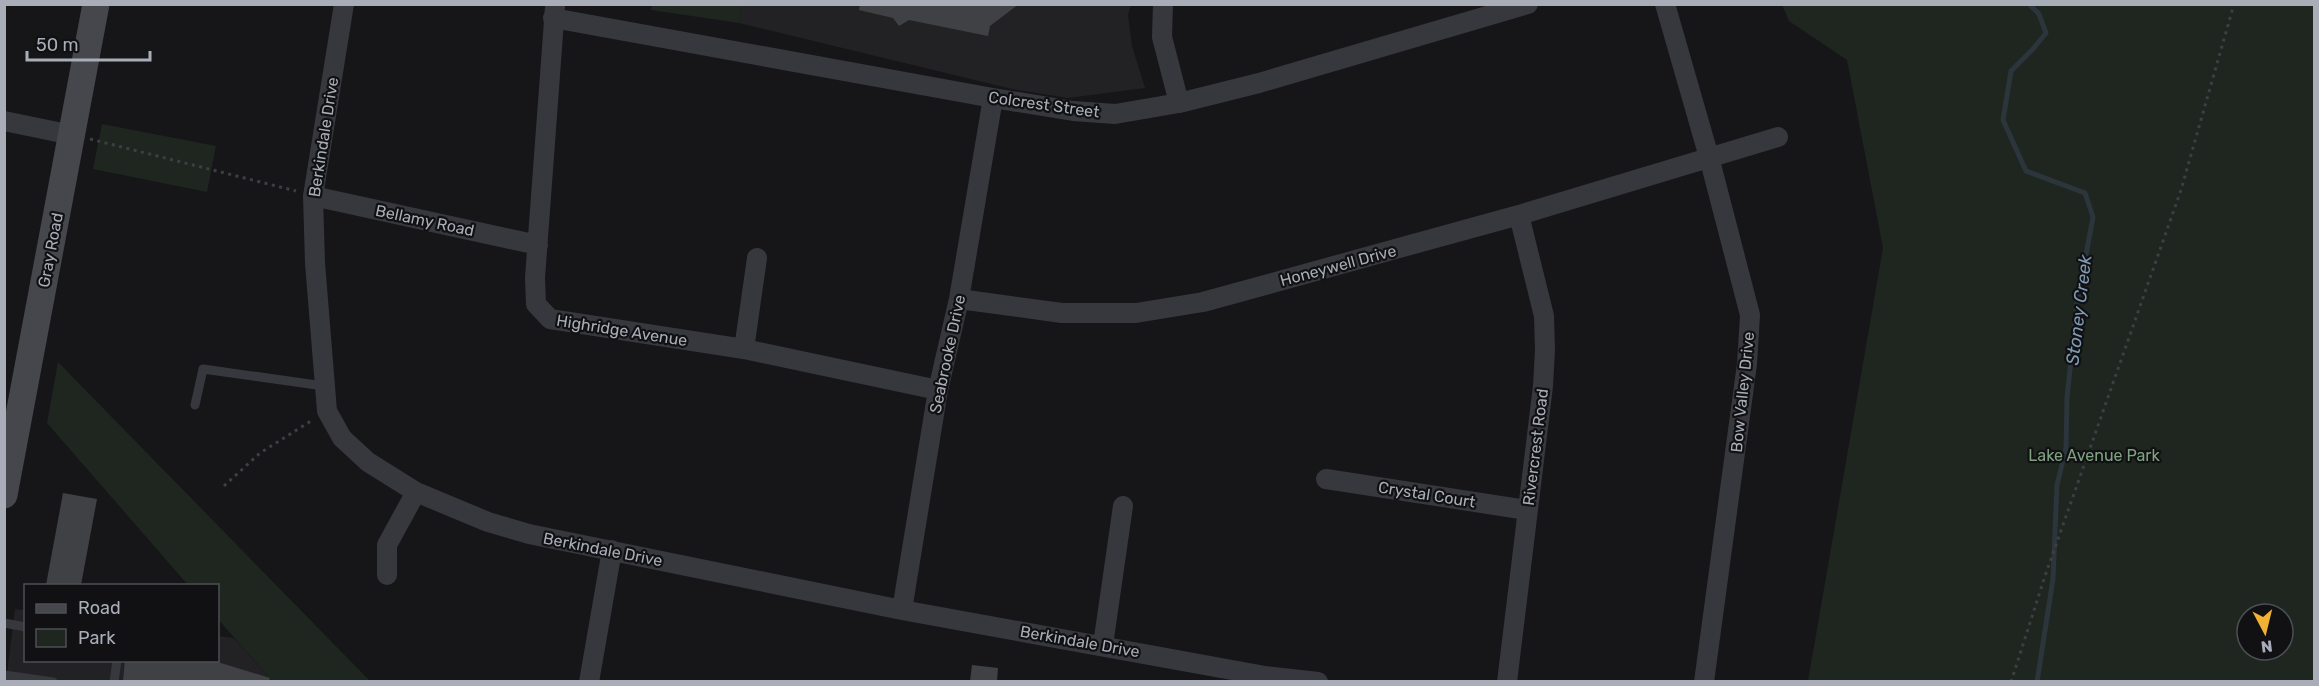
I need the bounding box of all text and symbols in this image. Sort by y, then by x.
scale bar [27,24,150,62]
text: 50 m [36,34,79,56]
street label: Berkindale Drive [305,76,342,198]
street label: Colcrest Street [987,87,1101,122]
street label: Bellamy Road [374,201,476,240]
street label: Gray Road [34,211,67,289]
street label: Honeywell Drive [1278,241,1398,290]
water label: Stoney Creek [2061,253,2097,366]
street label: Seabrooke Drive [926,293,969,415]
street label: Highridge Avenue [555,311,689,350]
street label: Bow Valley Drive [1727,331,1758,453]
street label: Rivercrest Road [1519,387,1552,507]
park label: Lake Avenue Park [2028,446,2160,465]
street label: Crystal Court [1377,477,1477,512]
street label: Berkindale Drive [542,529,664,570]
legend [24,584,219,662]
text: Road [78,597,121,619]
north arrow [2235,602,2295,662]
street label: Berkindale Drive [1019,622,1141,661]
text: Park [78,627,116,649]
text: N [2260,636,2274,657]

